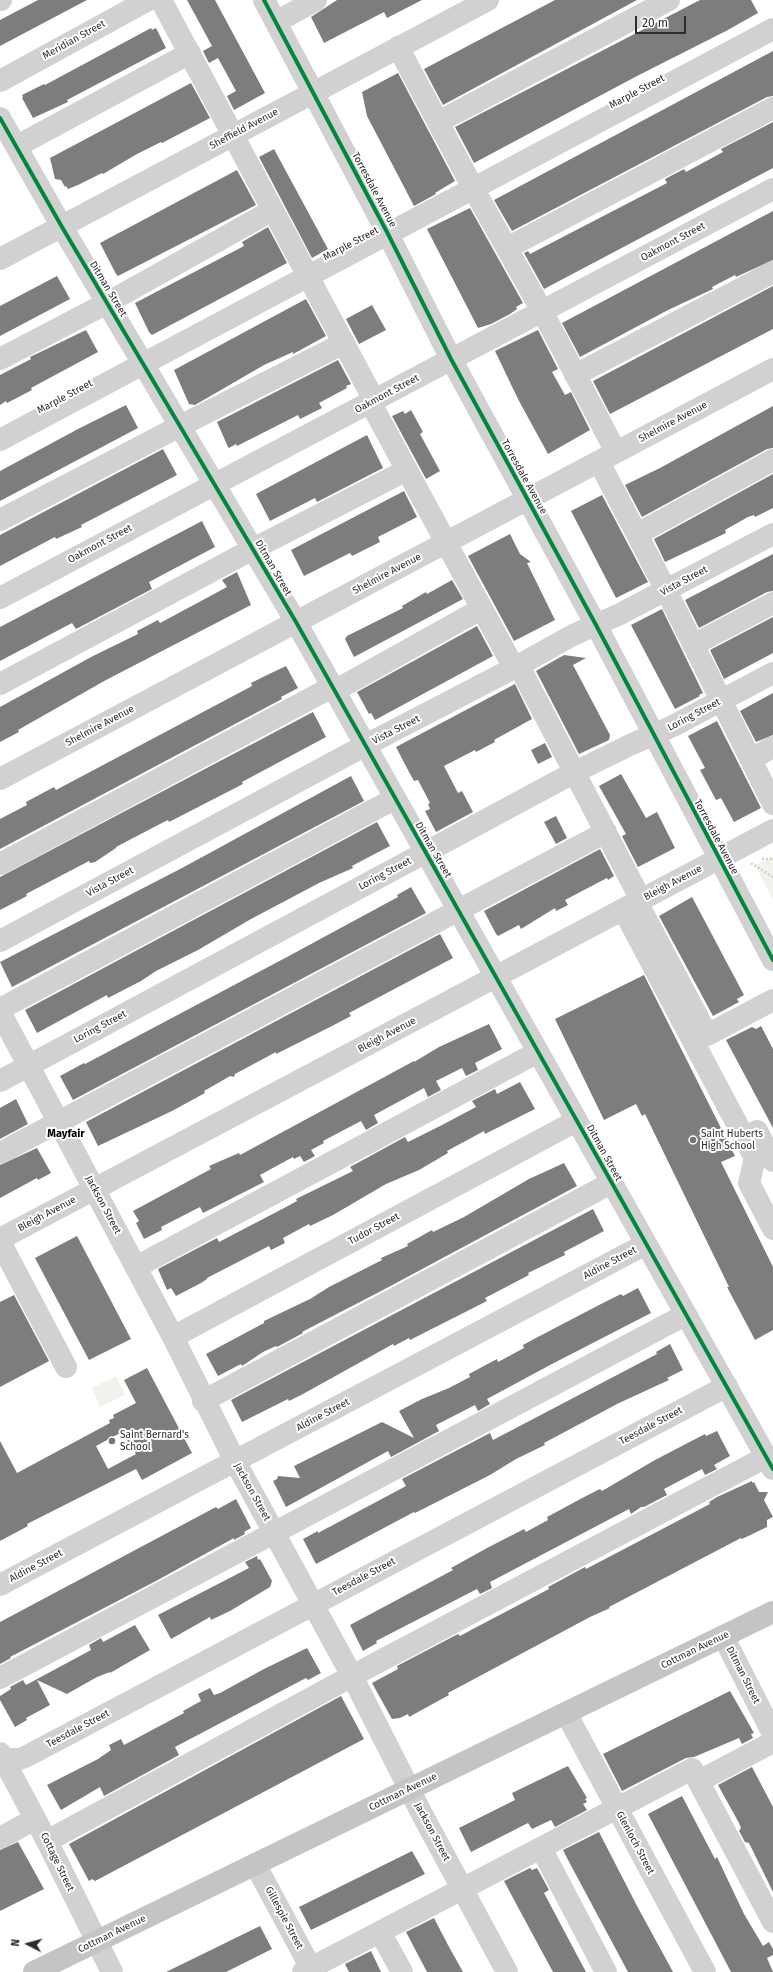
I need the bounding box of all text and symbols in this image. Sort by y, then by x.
scale bar [637,8,688,34]
text: 20 m [642,16,668,30]
street label: Meridian Street [41,18,107,62]
street label: Marple Street [607,72,667,112]
street label: Sheffield Avenue [208,106,280,152]
street label: Torresdale Avenue [349,150,399,230]
street label: Oakmont Street [639,220,707,264]
street label: Marple Street [321,224,381,264]
street label: Ditman Street [87,259,129,319]
street label: Oakmont Street [353,372,421,416]
street label: Marple Street [35,377,95,417]
street label: Shelmire Avenue [637,399,709,445]
street label: Torresdale Avenue [499,438,549,516]
street label: Oakmont Street [66,522,134,566]
street label: Ditman Street [252,538,294,598]
street label: Shelmire Avenue [351,551,423,597]
street label: Vista Street [658,564,710,598]
street label: Loring Street [666,696,722,734]
street label: Shelmire Avenue [64,703,136,749]
street label: Vista Street [370,713,422,747]
street label: Torresdale Avenue [691,797,741,877]
street label: Ditman Street [412,820,454,880]
street label: Loring Street [357,855,413,893]
street label: Bleigh Avenue [642,863,704,903]
street label: Vista Street [84,865,136,899]
street label: Loring Street [72,1008,128,1046]
street label: Bleigh Avenue [356,1015,418,1055]
street label: Ditman Street [584,1123,624,1183]
district label: Mayfair [47,1127,85,1141]
place label: Saint Huberts High School [701,1128,763,1152]
marker: Saint Huberts High School [688,1135,698,1145]
street label: Jackson Street [83,1174,123,1236]
street label: Bleigh Avenue [16,1194,78,1234]
street label: Tudor Street [346,1211,402,1247]
street label: Aldine Street [581,1244,639,1282]
street label: Aldine Street [294,1396,352,1434]
street label: Teesdale Street [617,1404,685,1448]
place label: Saint Bernard's School [120,1429,189,1452]
marker: Saint Bernard's School [107,1436,117,1446]
street label: Jackson Street [231,1461,273,1523]
street label: Aldine Street [7,1547,65,1585]
street label: Teesdale Street [330,1555,398,1599]
street label: Cottman Avenue [659,1628,731,1672]
street label: Ditman Street [723,1644,763,1706]
street label: Teesdale Street [44,1707,112,1751]
street label: Cottman Avenue [367,1770,439,1814]
street label: Jackson Street [412,1801,452,1863]
street label: Glenloch Street [613,1809,657,1877]
street label: Cottage Street [38,1831,76,1893]
street label: Gillespie Street [262,1885,306,1951]
street label: Cottman Avenue [76,1912,148,1956]
north arrow [8,1924,48,1964]
text: N [9,1938,22,1947]

